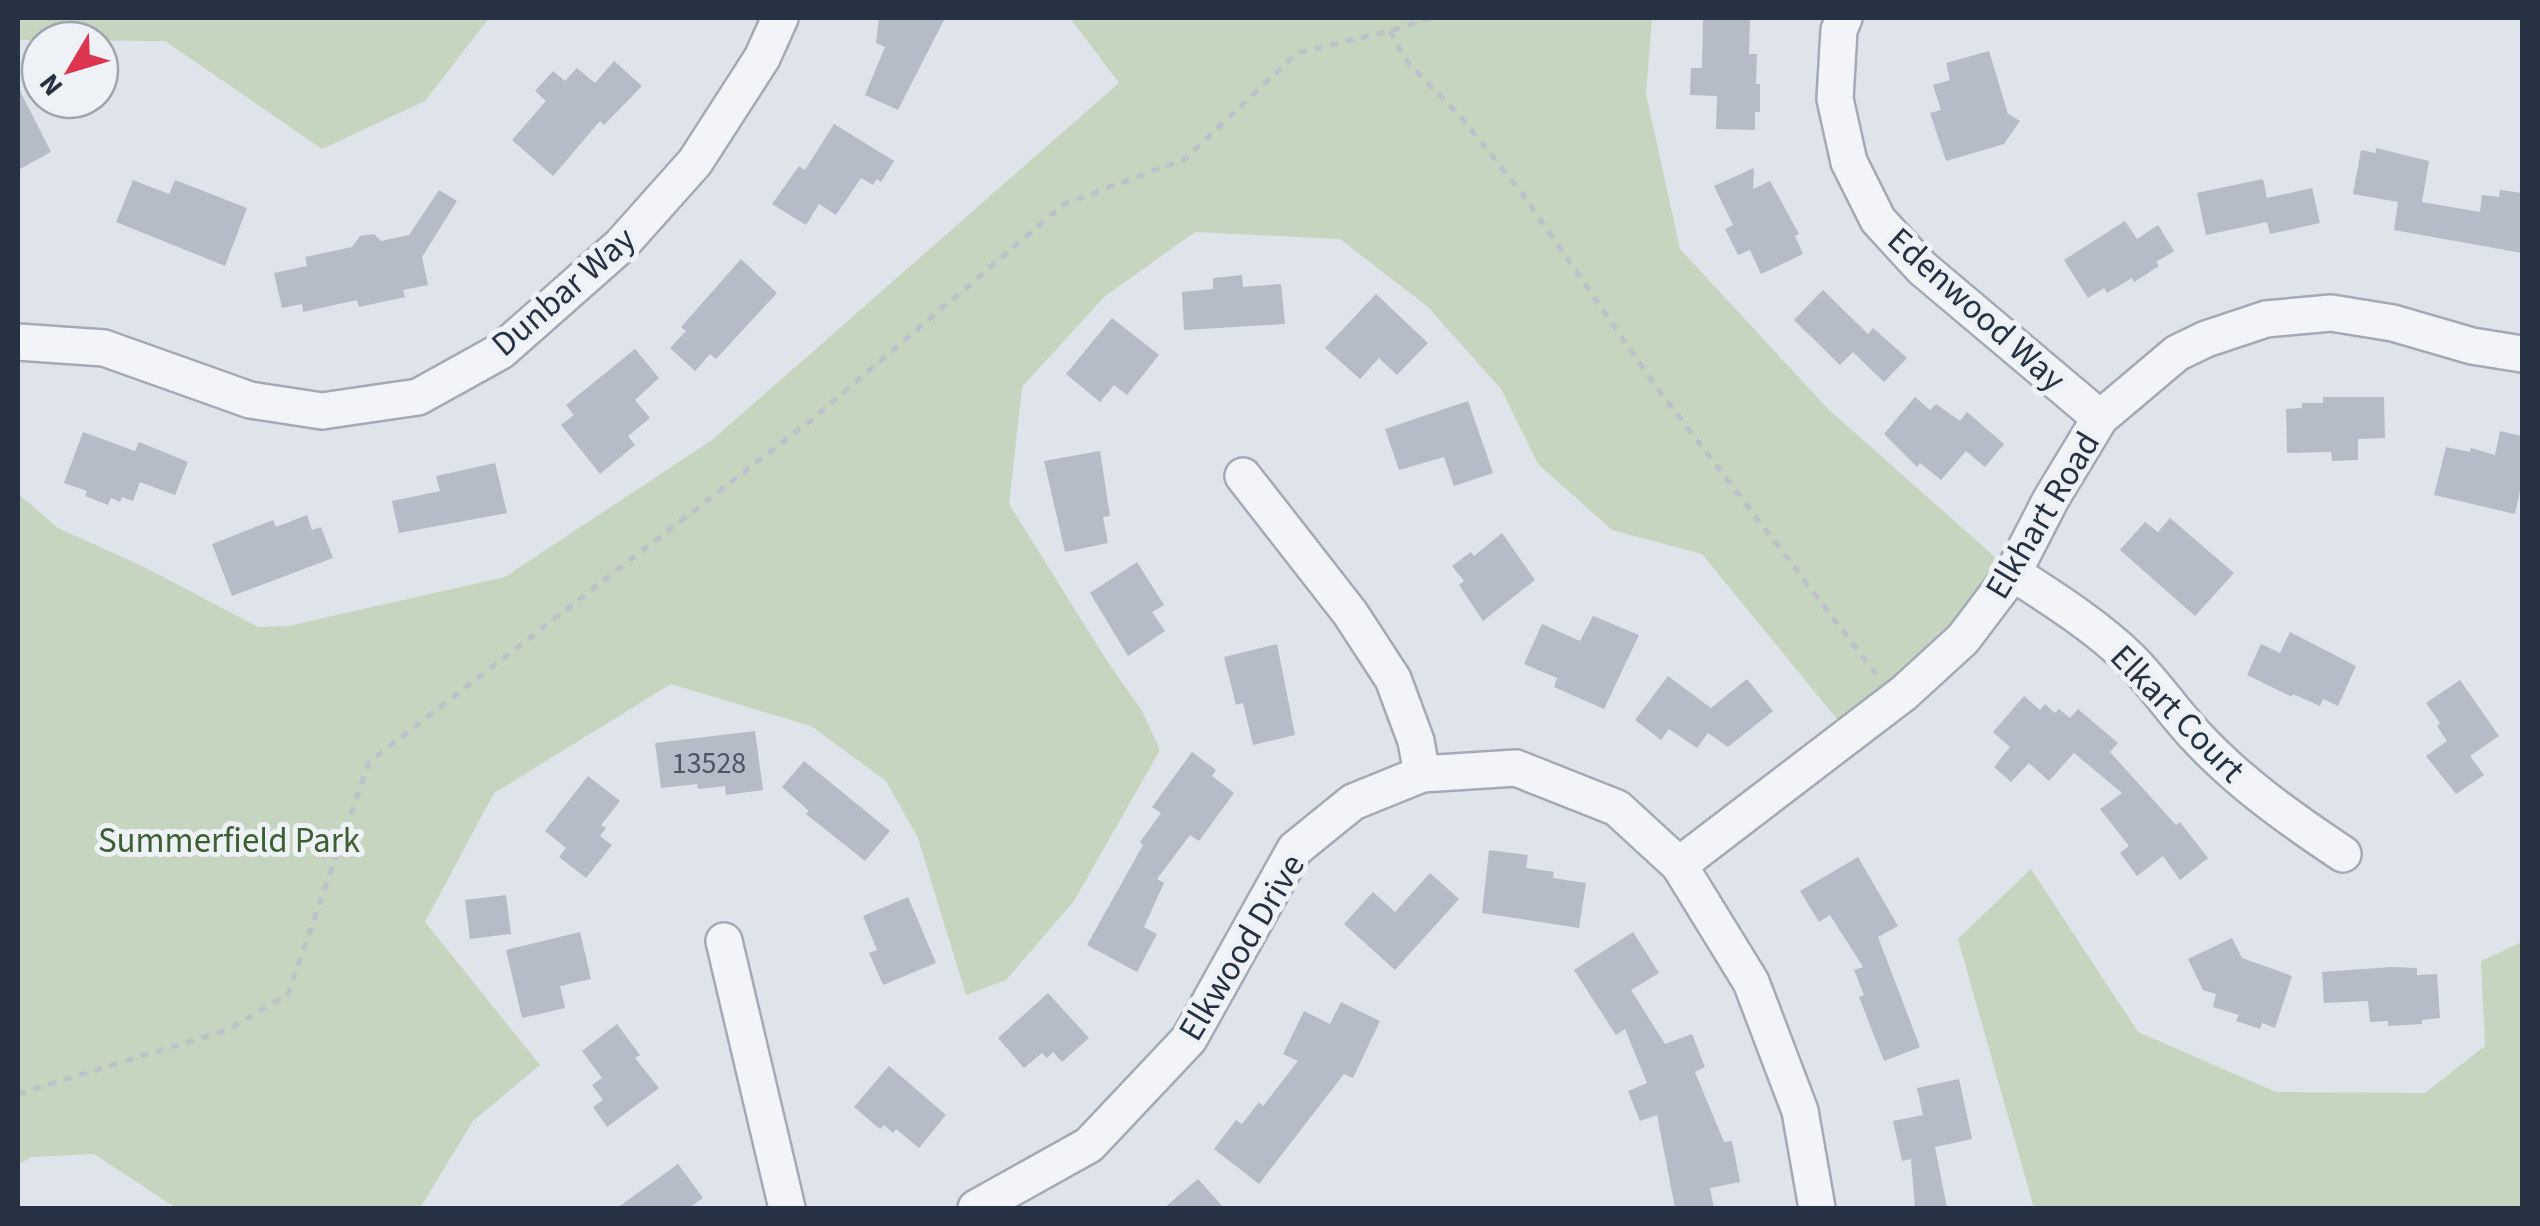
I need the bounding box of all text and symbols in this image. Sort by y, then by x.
north arrow [20,20,120,120]
text: N [30,65,73,104]
street label: Dunbar Way [481,215,647,368]
street label: Edenwood Way [1876,216,2076,403]
street label: Elkhart Road [1973,422,2113,609]
street label: Elkart Court [2099,633,2256,794]
house number: 13528 [672,742,746,785]
park label: Summerfield Park [98,816,361,866]
street label: Elkwood Drive [1166,845,1317,1050]

